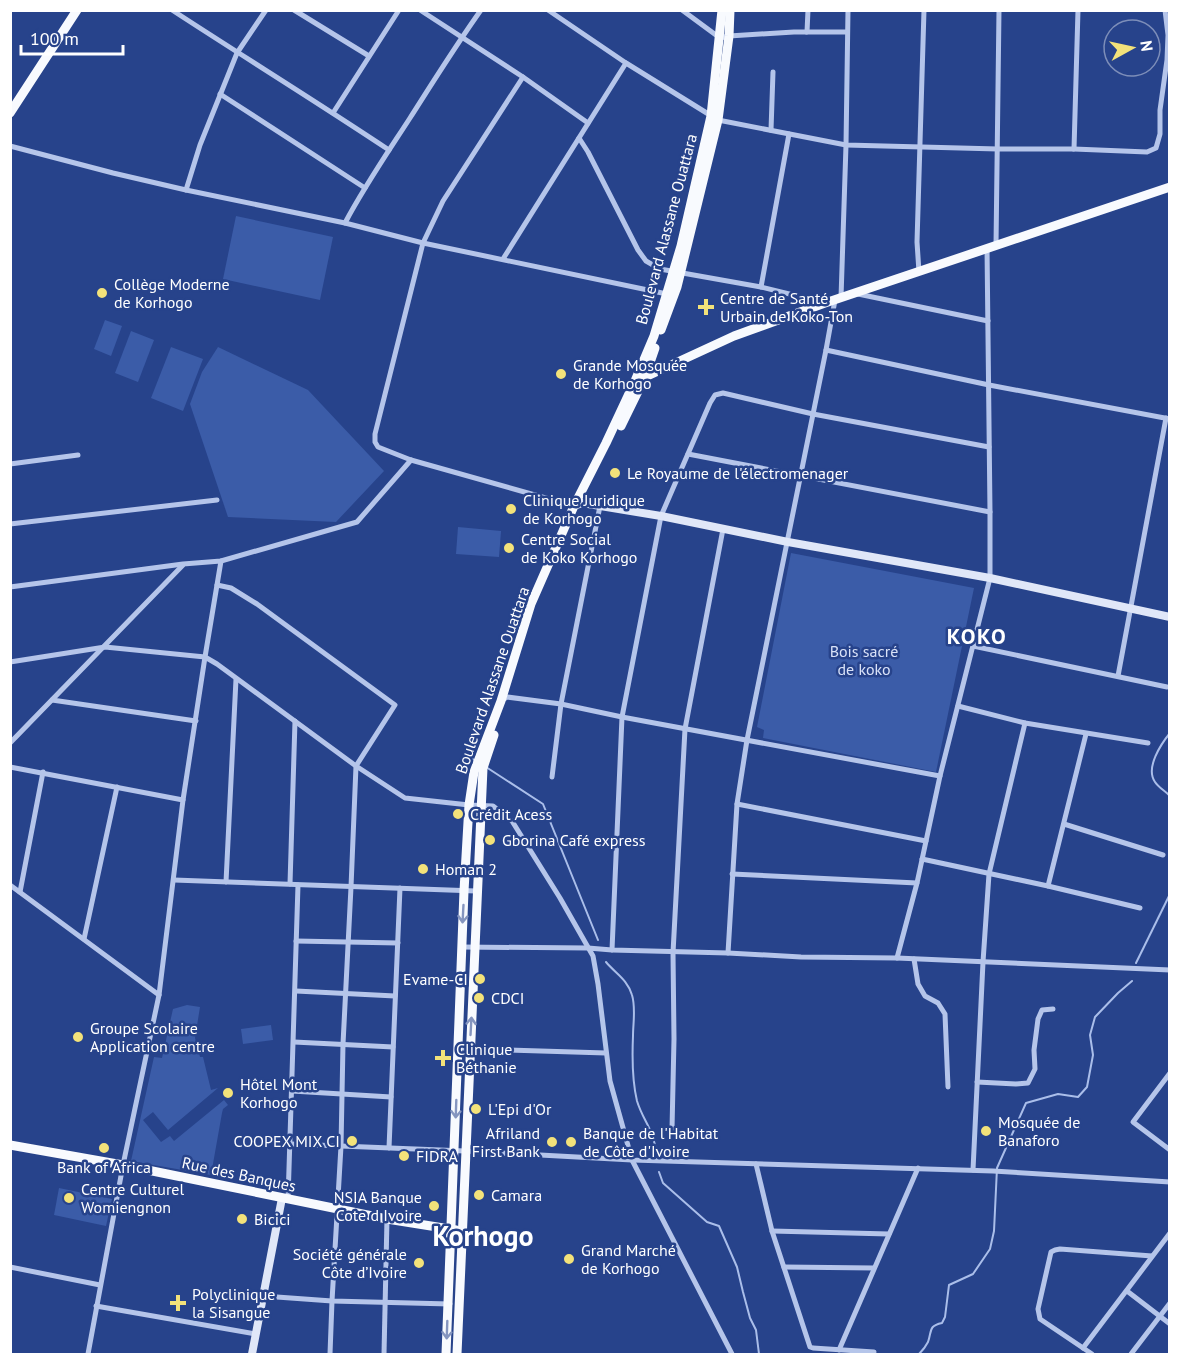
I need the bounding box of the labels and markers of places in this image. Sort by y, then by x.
place label: Collège Moderne de Korhogo [114,274,230,312]
marker: Collège Moderne de Korhogo [95,286,109,300]
place label: Centre de Santé Urbain de Koko-Ton [720,288,853,326]
marker: Centre de Santé Urbain de Koko-Ton [697,298,715,316]
place label: Grande Mosquée de Korhogo [573,355,687,393]
marker: Grande Mosquée de Korhogo [554,367,568,381]
place label: Le Royaume de l'électromenager [627,463,849,483]
marker: Le Royaume de l'électromenager [608,466,622,480]
place label: Clinique Juridique de Korhogo [523,490,645,528]
marker: Clinique Juridique de Korhogo [504,502,518,516]
place label: Centre Social de Koko Korhogo [521,529,637,567]
marker: Centre Social de Koko Korhogo [502,541,516,555]
place label: Crédit Acess [470,804,552,824]
marker: Crédit Acess [451,807,465,821]
place label: Gborina Café express [502,830,646,850]
marker: Gborina Café express [483,833,497,847]
place label: Homan 2 [435,859,497,879]
marker: Homan 2 [416,862,430,876]
place label: Evame-CI [403,969,468,989]
marker: Evame-CI [473,972,487,986]
place label: CDCI [491,988,524,1008]
marker: CDCI [472,991,486,1005]
place label: Groupe Scolaire Application centre [90,1018,215,1056]
marker: Groupe Scolaire Application centre [71,1030,85,1044]
place label: Clinique Béthanie [456,1039,517,1077]
marker: Clinique Béthanie [434,1049,452,1067]
place label: Hôtel Mont Korhogo [240,1074,318,1112]
marker: Hôtel Mont Korhogo [221,1086,235,1100]
place label: L'Epi d'Or [488,1099,552,1119]
marker: L'Epi d'Or [469,1102,483,1116]
place label: Mosquée de Banaforo [998,1112,1080,1150]
place label: Afriland First Bank [472,1123,540,1161]
place label: Banque de l'Habitat de Côte d'Ivoire [583,1123,719,1161]
marker: Mosquée de Banaforo [979,1124,993,1138]
place label: COOPEX MIX CI [233,1131,340,1151]
marker: COOPEX MIX CI [345,1134,359,1148]
marker: Afriland First Bank [545,1135,559,1149]
marker: Banque de l'Habitat de Côte d'Ivoire [564,1135,578,1149]
marker: Bank of Africa [97,1141,111,1155]
place label: FIDRA [416,1146,458,1166]
marker: FIDRA [397,1149,411,1163]
place label: Bank of Africa [57,1157,151,1177]
place label: Centre Culturel Womiengnon [81,1179,184,1217]
place label: Camara [491,1185,542,1205]
place label: NSIA Banque Cote d Ivoire [334,1187,422,1225]
marker: Camara [472,1188,486,1202]
marker: Centre Culturel Womiengnon [62,1191,76,1205]
marker: NSIA Banque Cote d Ivoire [427,1199,441,1213]
place label: Bicici [254,1209,291,1229]
marker: Bicici [235,1212,249,1226]
place label: Grand Marché de Korhogo [581,1240,676,1278]
place label: Société générale Côte d’Ivoire [293,1244,407,1282]
marker: Grand Marché de Korhogo [562,1252,576,1266]
marker: Société générale Côte d’Ivoire [412,1256,426,1270]
place label: Polyclinique la Sisangue [192,1284,275,1322]
marker: Polyclinique la Sisangue [169,1294,187,1312]

